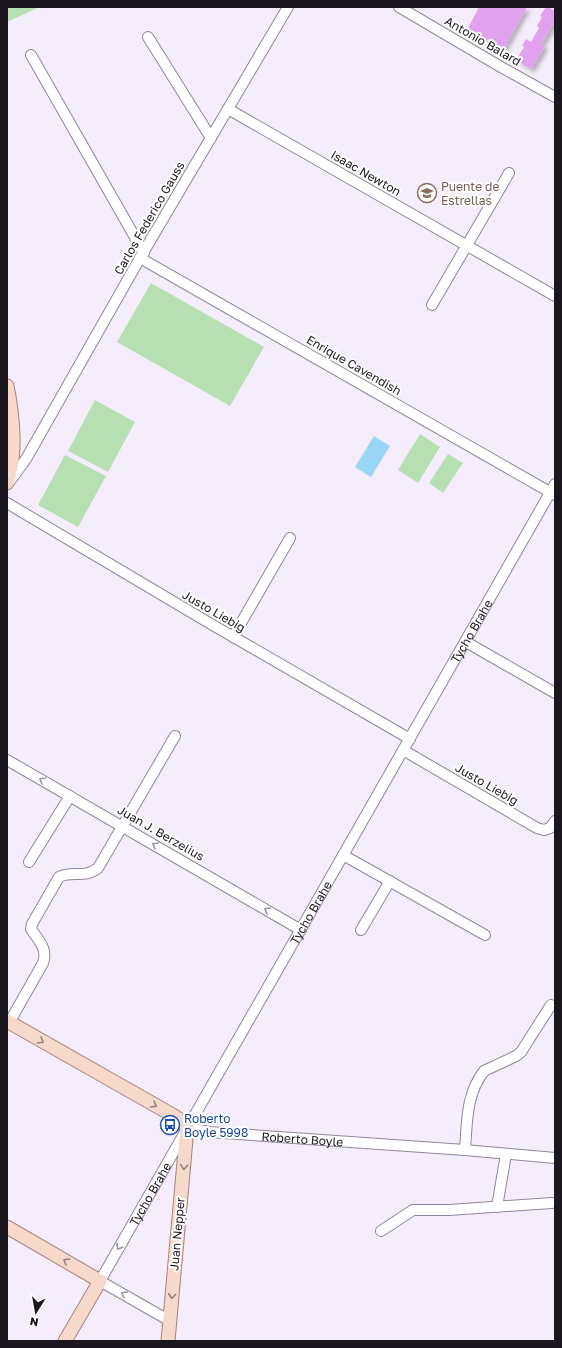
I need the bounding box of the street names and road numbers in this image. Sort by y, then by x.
street label: Antonio Balard [442,13,524,69]
street label: Isaac Newton [328,147,404,199]
street label: Carlos Federico Gauss [110,159,188,277]
street label: Enrique Cavendish [304,332,404,398]
street label: Justo Liebig [180,587,248,635]
street label: Tycho Brahe [447,597,495,666]
street label: Justo Liebig [453,760,521,808]
street label: Juan J. Berzelius [115,802,207,864]
street label: Tycho Brahe [286,878,334,947]
street label: Roberto Boyle [261,1128,344,1149]
street label: Tycho Brahe [126,1159,174,1228]
street label: Juan Nepper [166,1196,188,1271]

